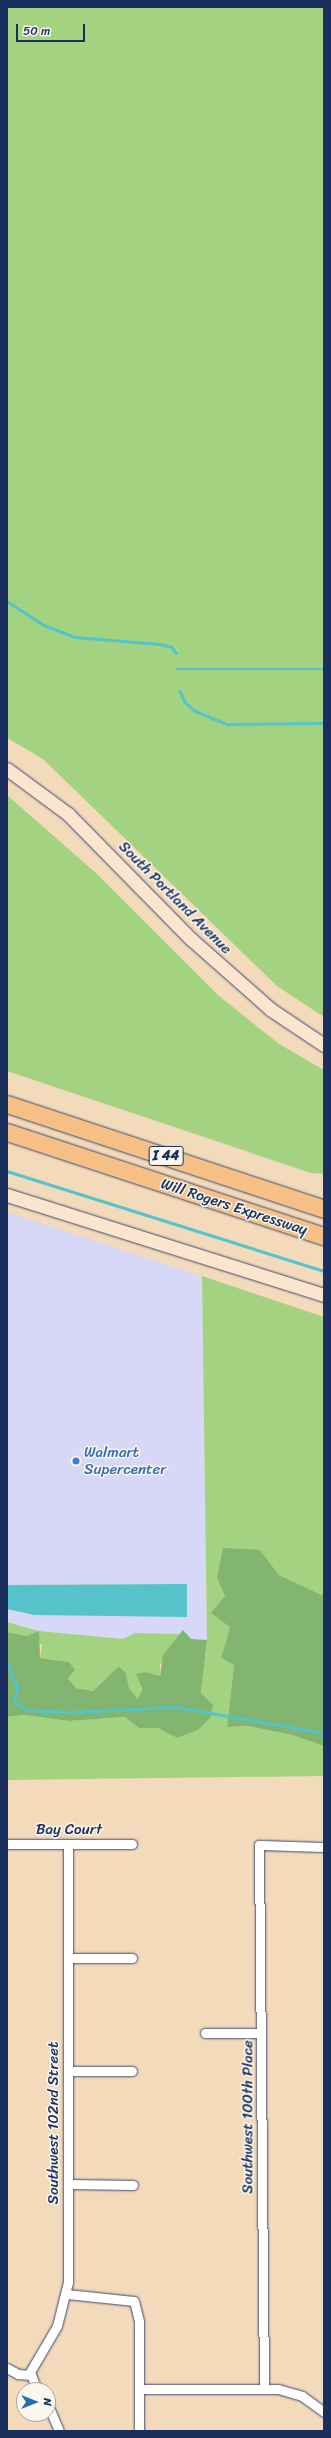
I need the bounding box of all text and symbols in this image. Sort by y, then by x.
scale bar [18,16,87,42]
text: 50 m [23,20,50,42]
street label: South Portland Avenue [115,838,235,958]
road number: I 44 [148,1144,184,1168]
street label: Will Rogers Expressway [158,1175,310,1239]
place label: Walmart Supercenter [84,1443,166,1478]
marker: Walmart Supercenter [71,1456,81,1466]
street label: Bay Court [36,1821,102,1839]
street label: Southwest 100th Place [239,2040,257,2194]
street label: Southwest 102nd Street [45,2042,63,2204]
north arrow [16,2382,56,2422]
text: N [38,2398,57,2406]

